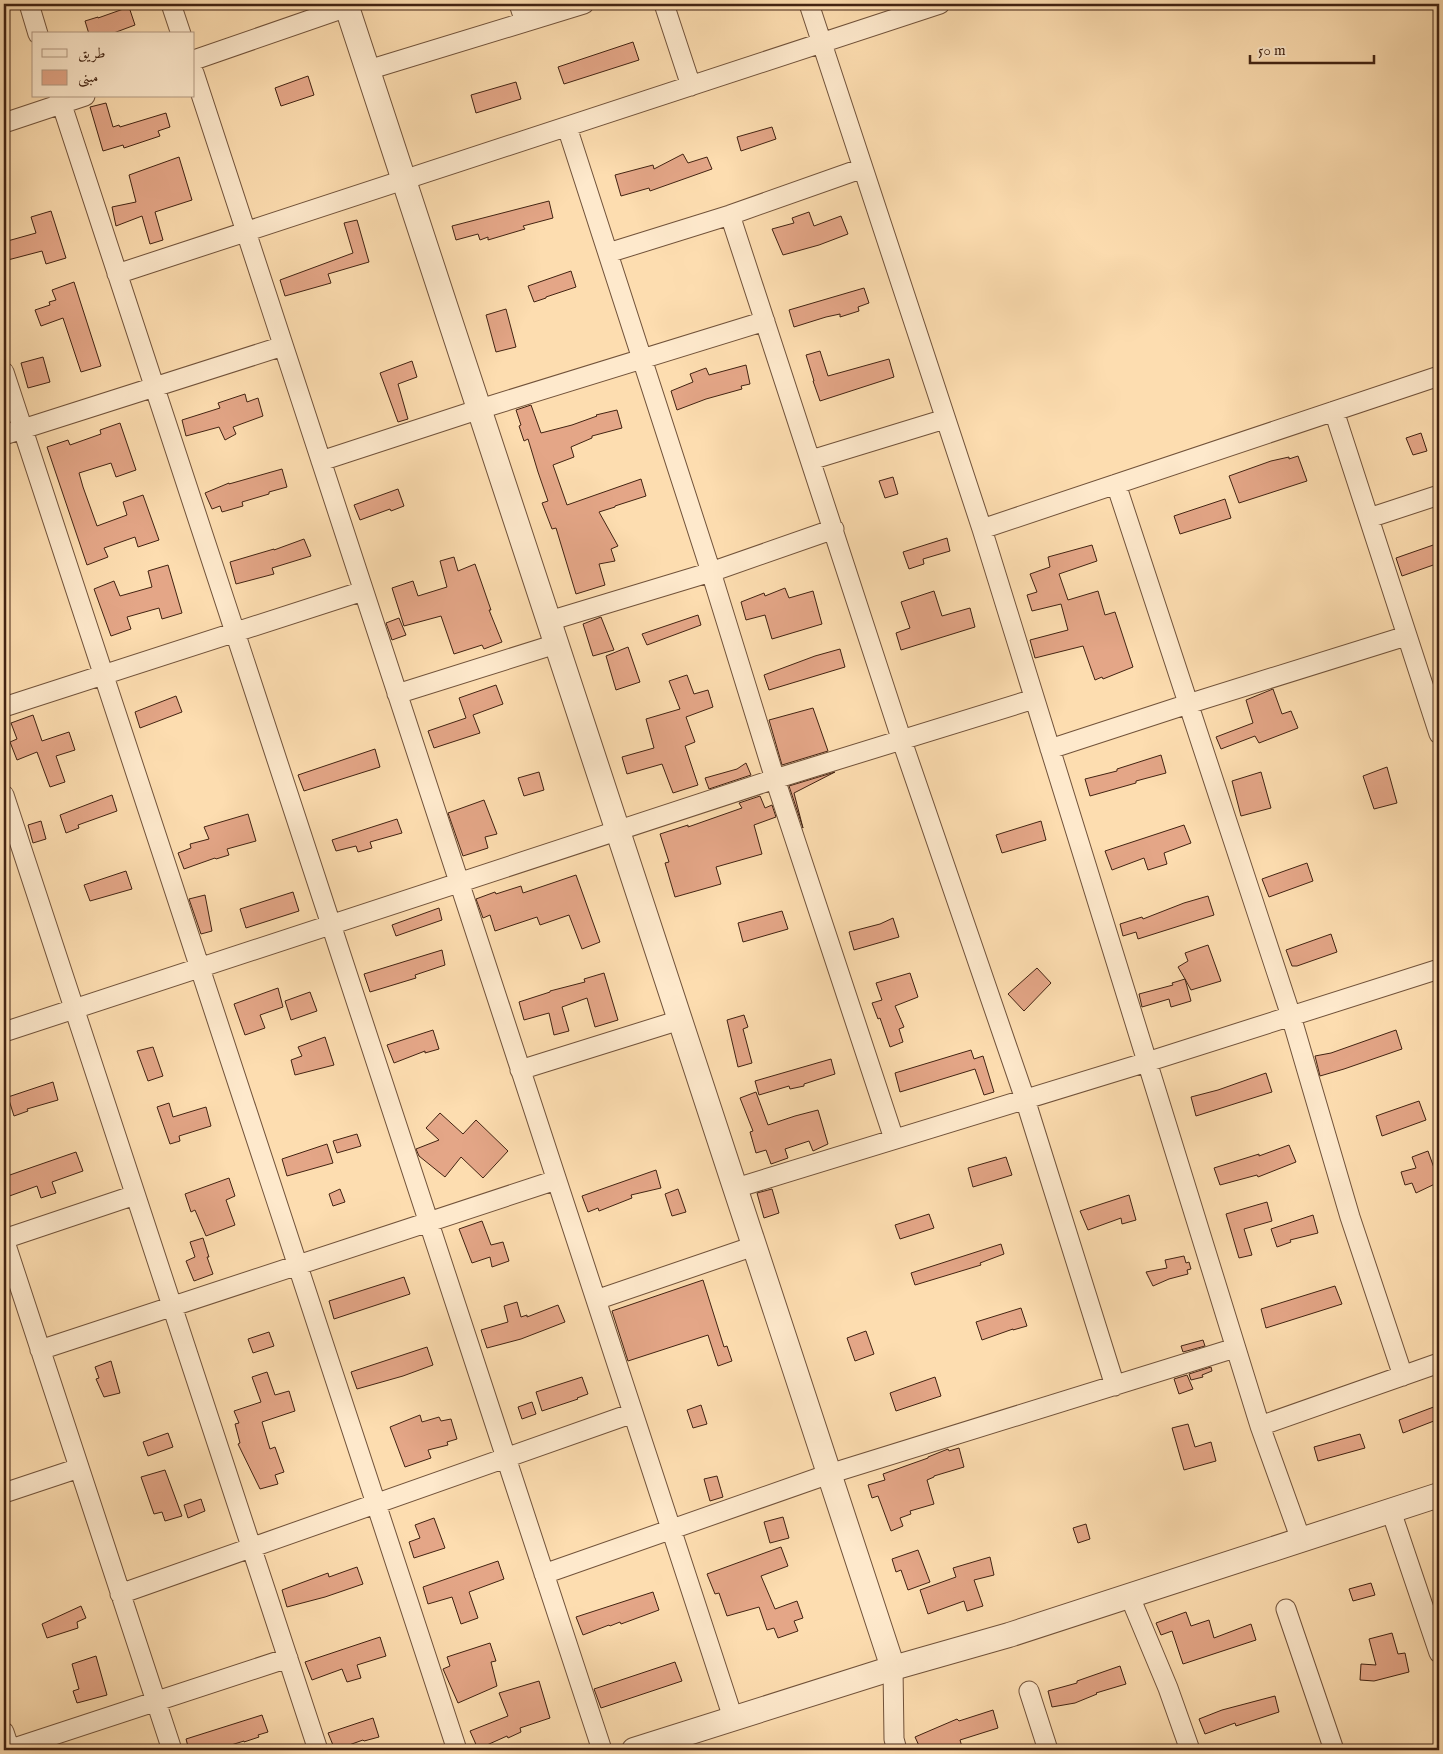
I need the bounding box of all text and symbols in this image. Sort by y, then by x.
legend [32,32,195,98]
scale bar [1250,32,1374,64]
text: 50 m [1258,41,1286,60]
text: طريق [78,44,105,63]
text: مبنى [78,68,98,88]

